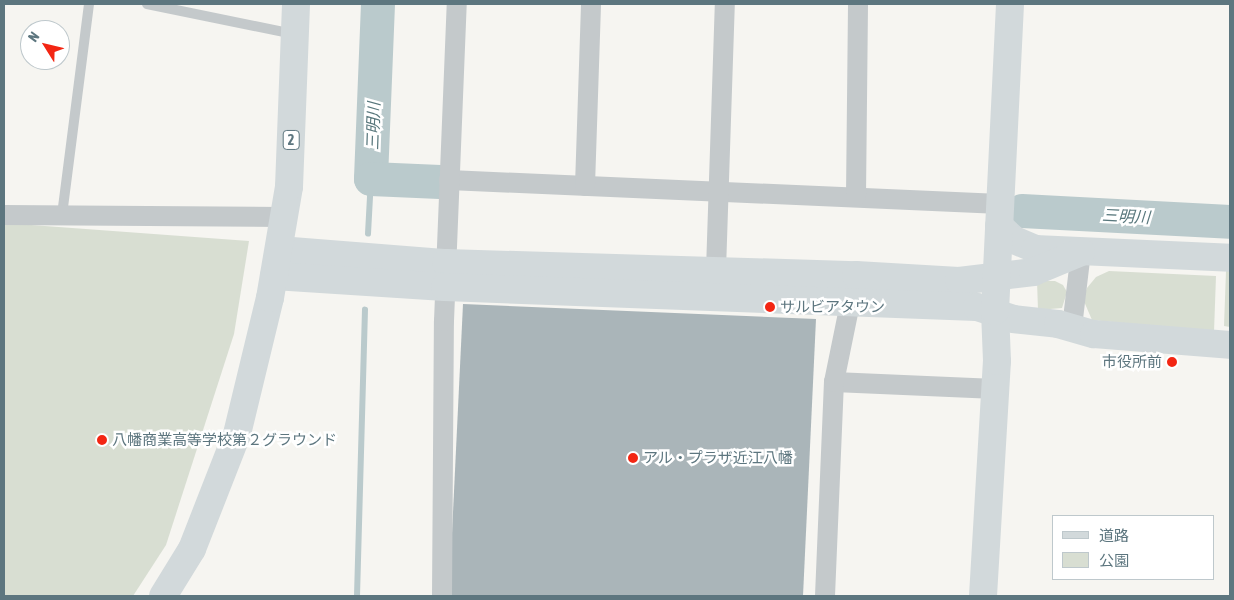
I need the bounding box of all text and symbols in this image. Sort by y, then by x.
north arrow [20,20,70,70]
text: N [25,29,43,45]
water label: 三明川 [363,102,383,150]
road number: 2 [282,128,300,152]
water label: 三明川 [1102,205,1150,227]
place label: サルビアタウン [780,298,885,316]
marker: サルビアタウン [764,301,776,313]
place label: 市役所前 [1102,353,1162,371]
marker: 市役所前 [1166,356,1178,368]
place label: 八幡商業高等学校第２グラウンド [112,431,337,449]
marker: 八幡商業高等学校第２グラウンド [96,434,108,446]
place label: アル・プラザ近江八幡 [643,449,793,467]
marker: アル・プラザ近江八幡 [627,452,639,464]
legend [1052,515,1214,580]
text: 道路 [1099,527,1129,544]
text: 公園 [1099,552,1129,569]

